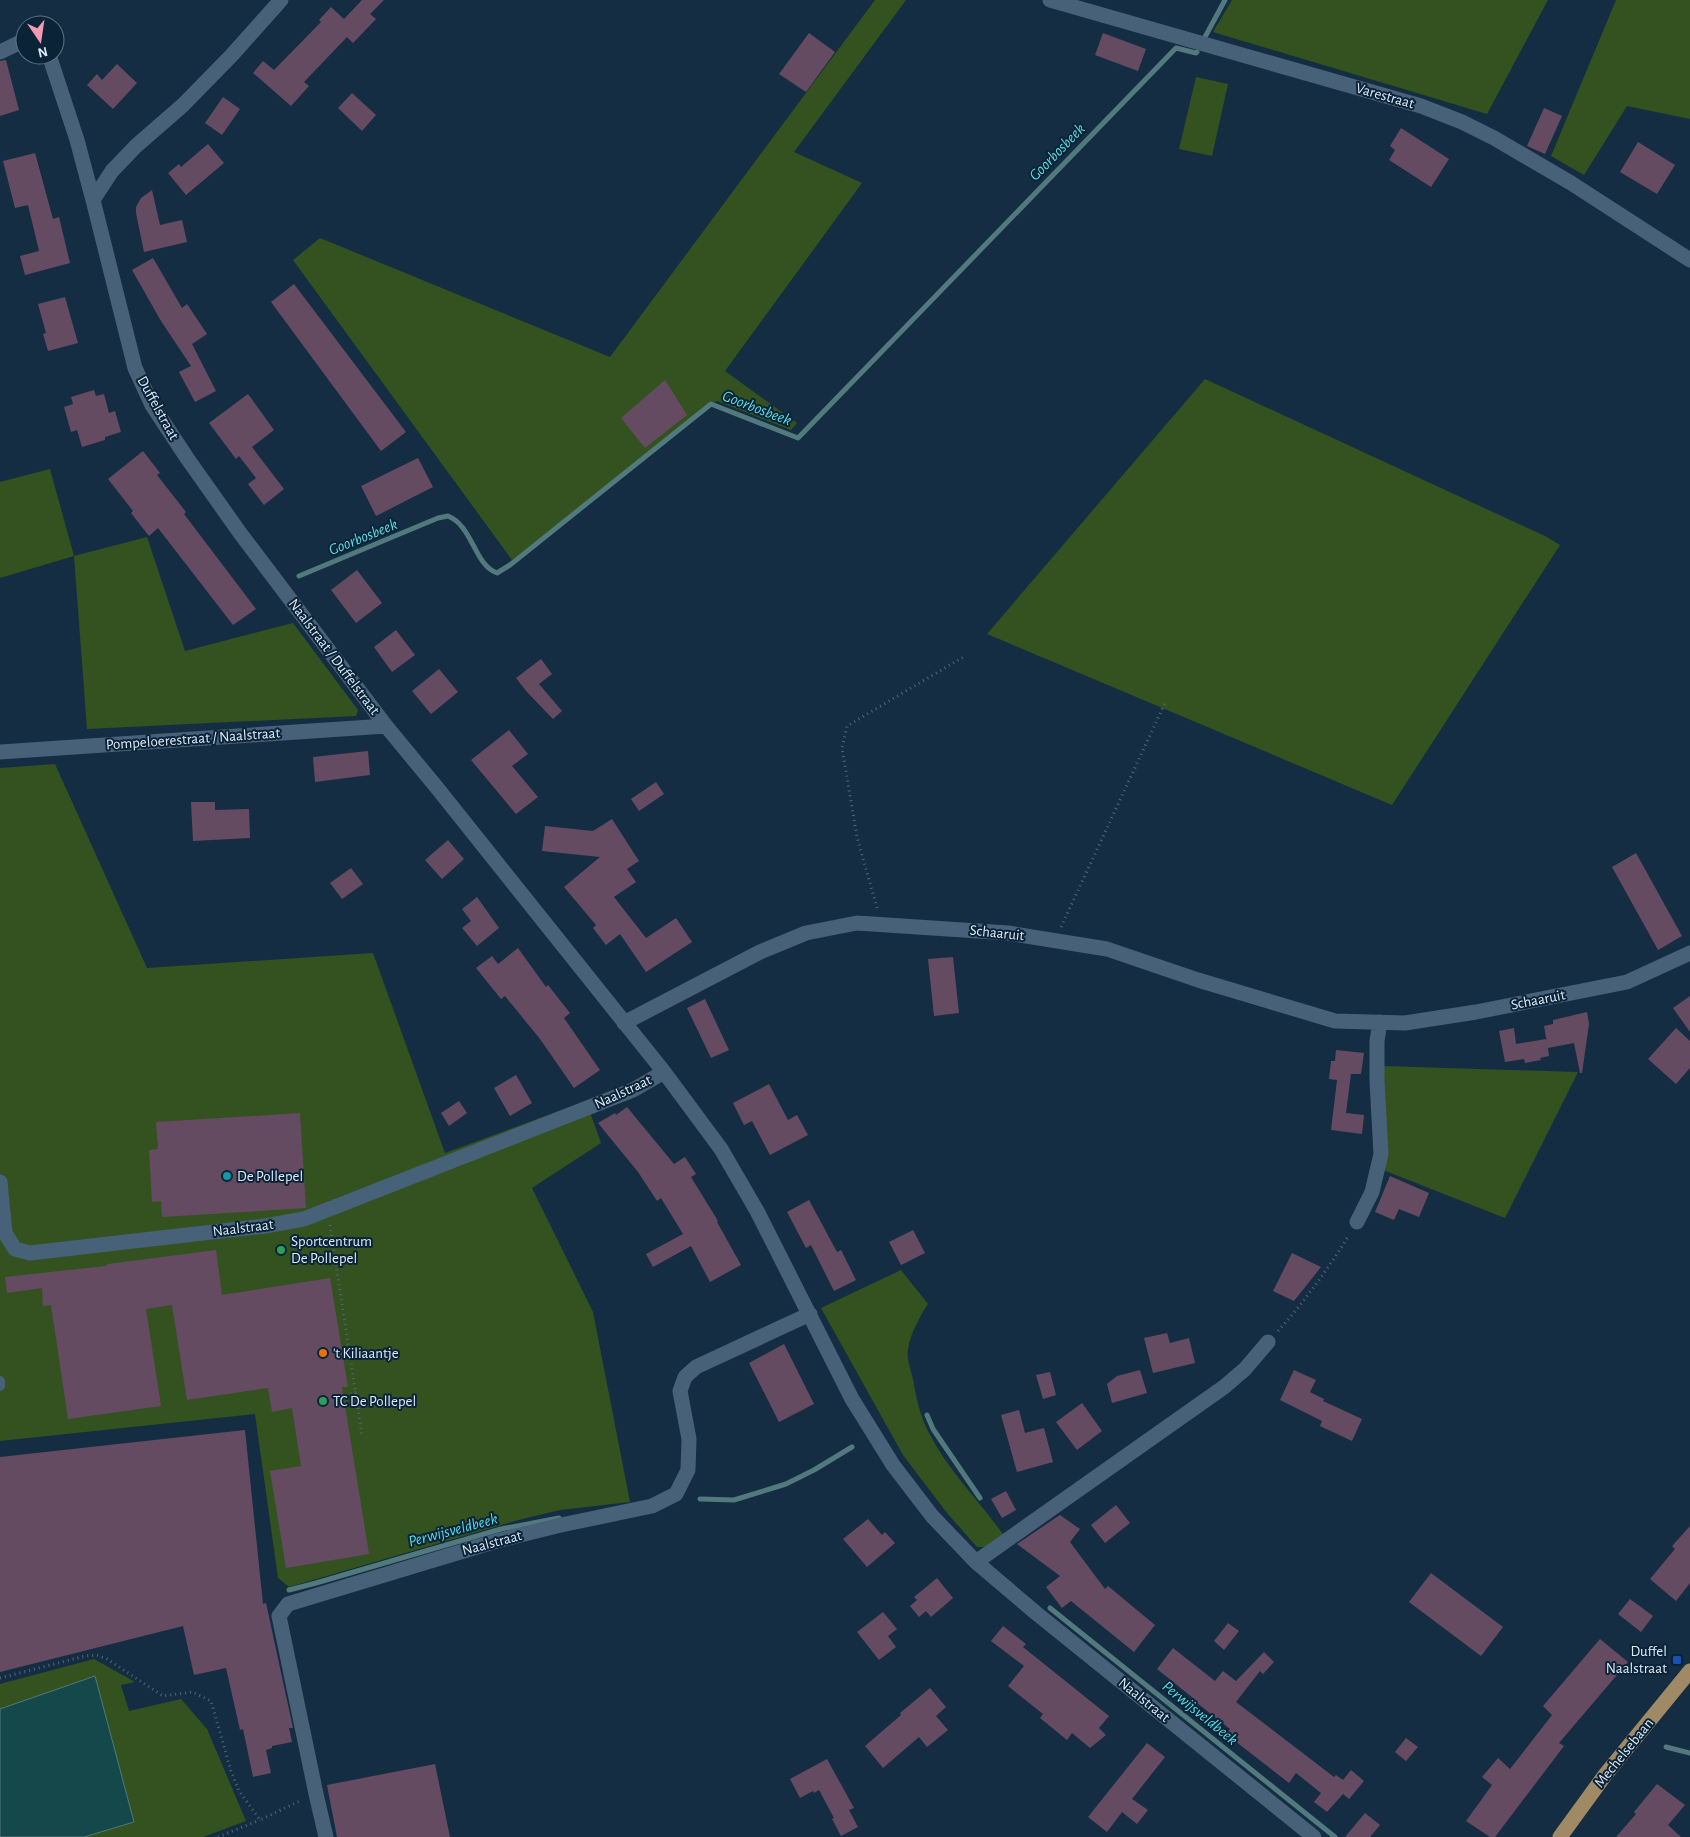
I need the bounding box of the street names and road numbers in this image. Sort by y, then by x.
street label: Varestraat [1354,81,1416,112]
street label: Duffelstraat [134,374,182,443]
street label: Naalstraat / Duffelstraat [286,596,382,718]
street label: Pompeloerestraat / Naalstraat [105,725,281,753]
street label: Schaaruit [969,923,1025,943]
street label: Schaaruit [1510,987,1567,1013]
street label: Naalstraat [592,1072,654,1112]
street label: Naalstraat [212,1217,274,1239]
street label: Naalstraat [461,1528,524,1558]
street label: Naalstraat [1116,1675,1173,1725]
street label: Mechelsebaan [1592,1716,1656,1790]

